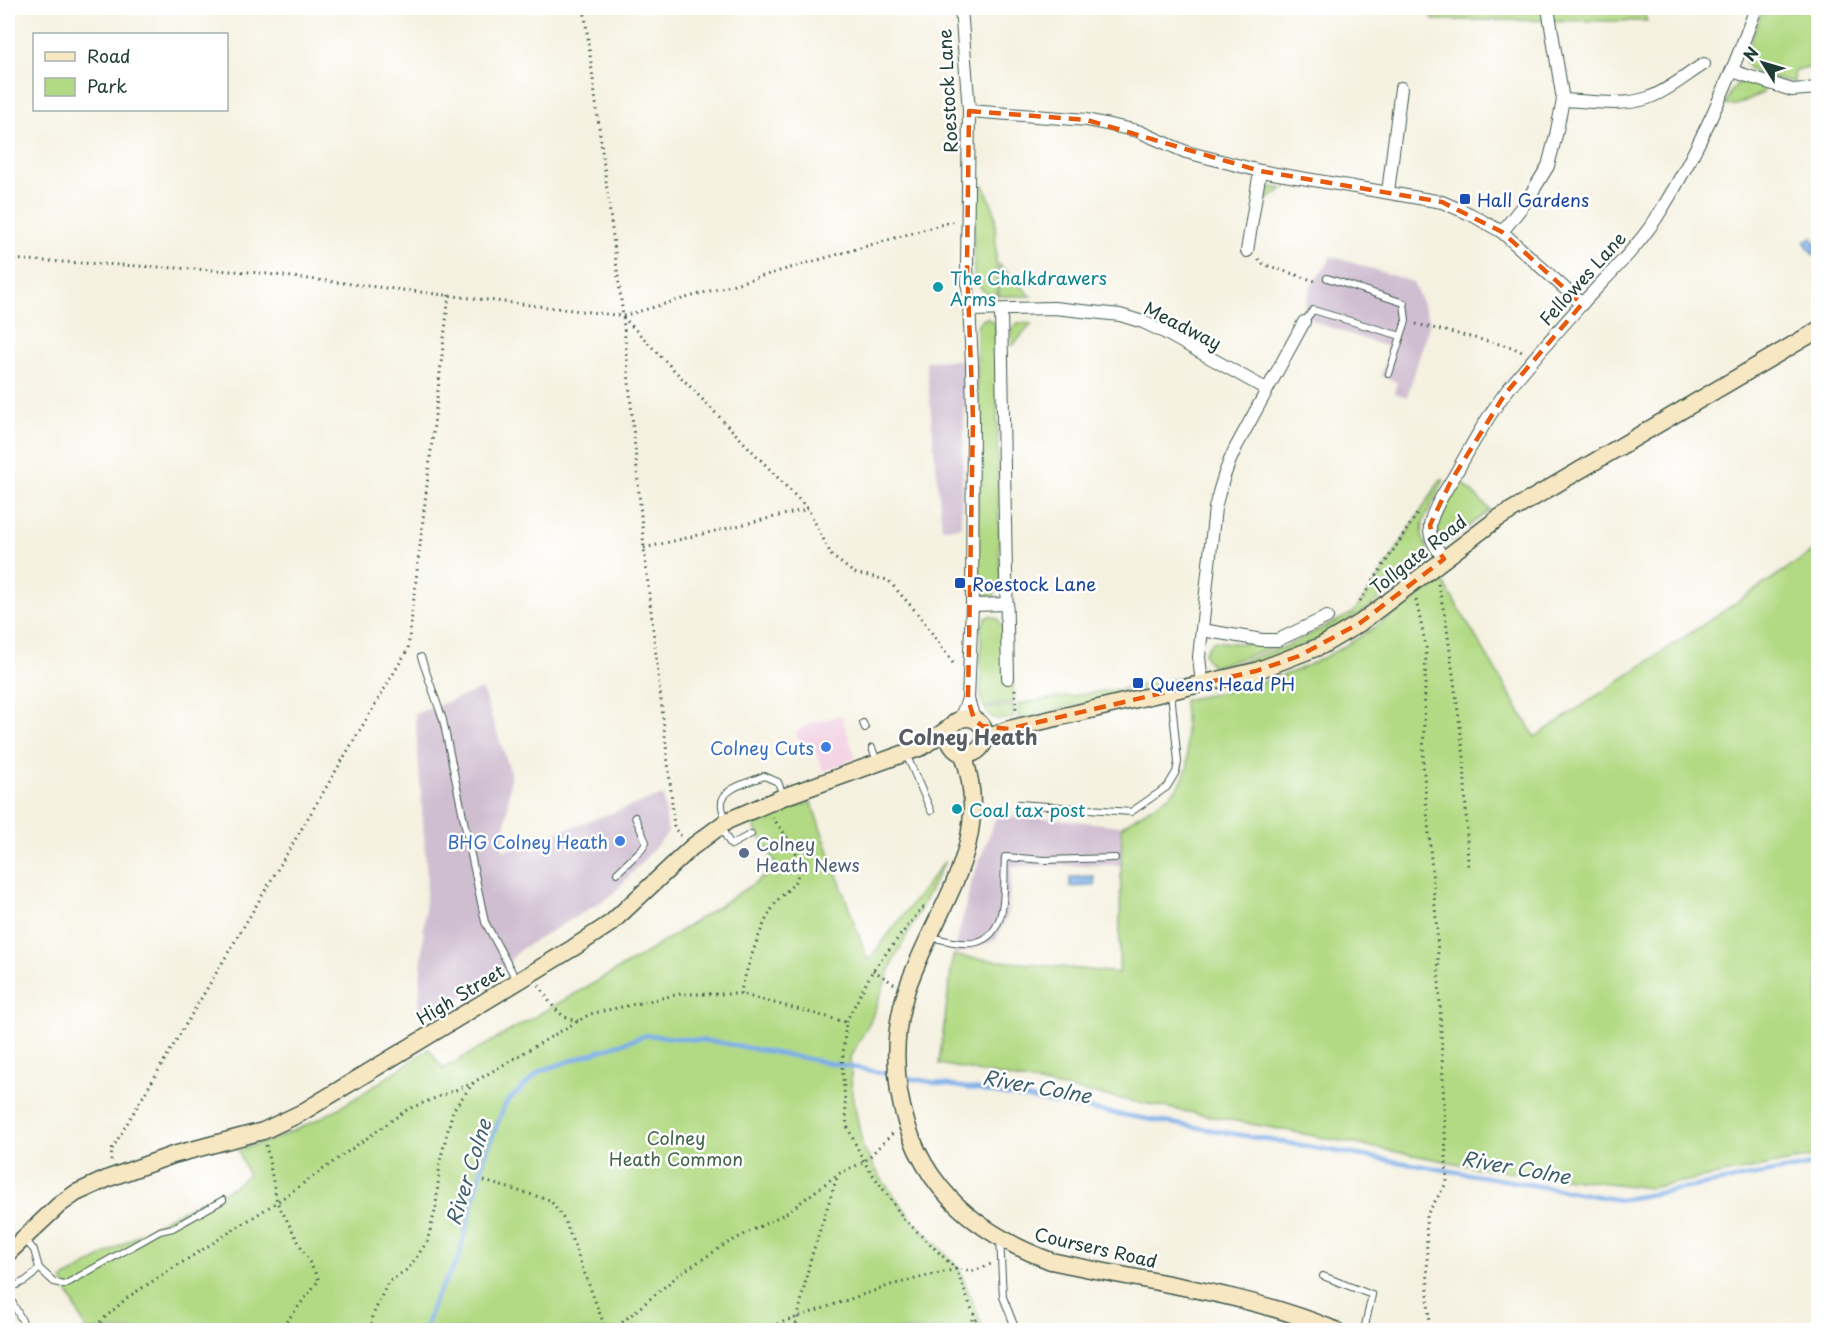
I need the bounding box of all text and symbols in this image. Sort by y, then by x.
street label: Roestock Lane [930,28,964,154]
legend [33,33,228,111]
north arrow [1733,33,1793,93]
text: N [1737,41,1764,66]
text: Road [87,42,131,69]
text: Park [87,72,127,99]
place label: Hall Gardens [1477,186,1589,213]
marker: Hall Gardens [1458,192,1472,206]
street label: Fellowes Lane [1532,225,1632,331]
place label: The Chalkdrawers Arms [950,264,1107,312]
marker: The Chalkdrawers Arms [931,280,945,294]
street label: Meadway [1140,294,1226,356]
street label: Tollgate Road [1364,508,1472,600]
place label: Roestock Lane [972,570,1096,597]
marker: Roestock Lane [953,576,967,590]
place label: Queens Head PH [1150,670,1295,697]
marker: Queens Head PH [1131,676,1145,690]
district label: Colney Heath [898,720,1038,752]
place label: Colney Cuts [710,734,814,761]
marker: Colney Cuts [819,740,833,754]
place label: Coal tax post [969,796,1085,823]
marker: Coal tax post [950,802,964,816]
place label: BHG Colney Heath [447,828,608,855]
place label: Colney Heath News [756,830,860,878]
marker: BHG Colney Heath [613,834,627,848]
marker: Colney Heath News [737,846,751,860]
street label: High Street [411,957,509,1031]
water label: River Colne [980,1062,1095,1110]
water label: River Colne [438,1114,499,1229]
park label: Colney Heath Common [609,1124,743,1172]
water label: River Colne [1459,1143,1574,1191]
street label: Coursers Road [1032,1220,1160,1274]

